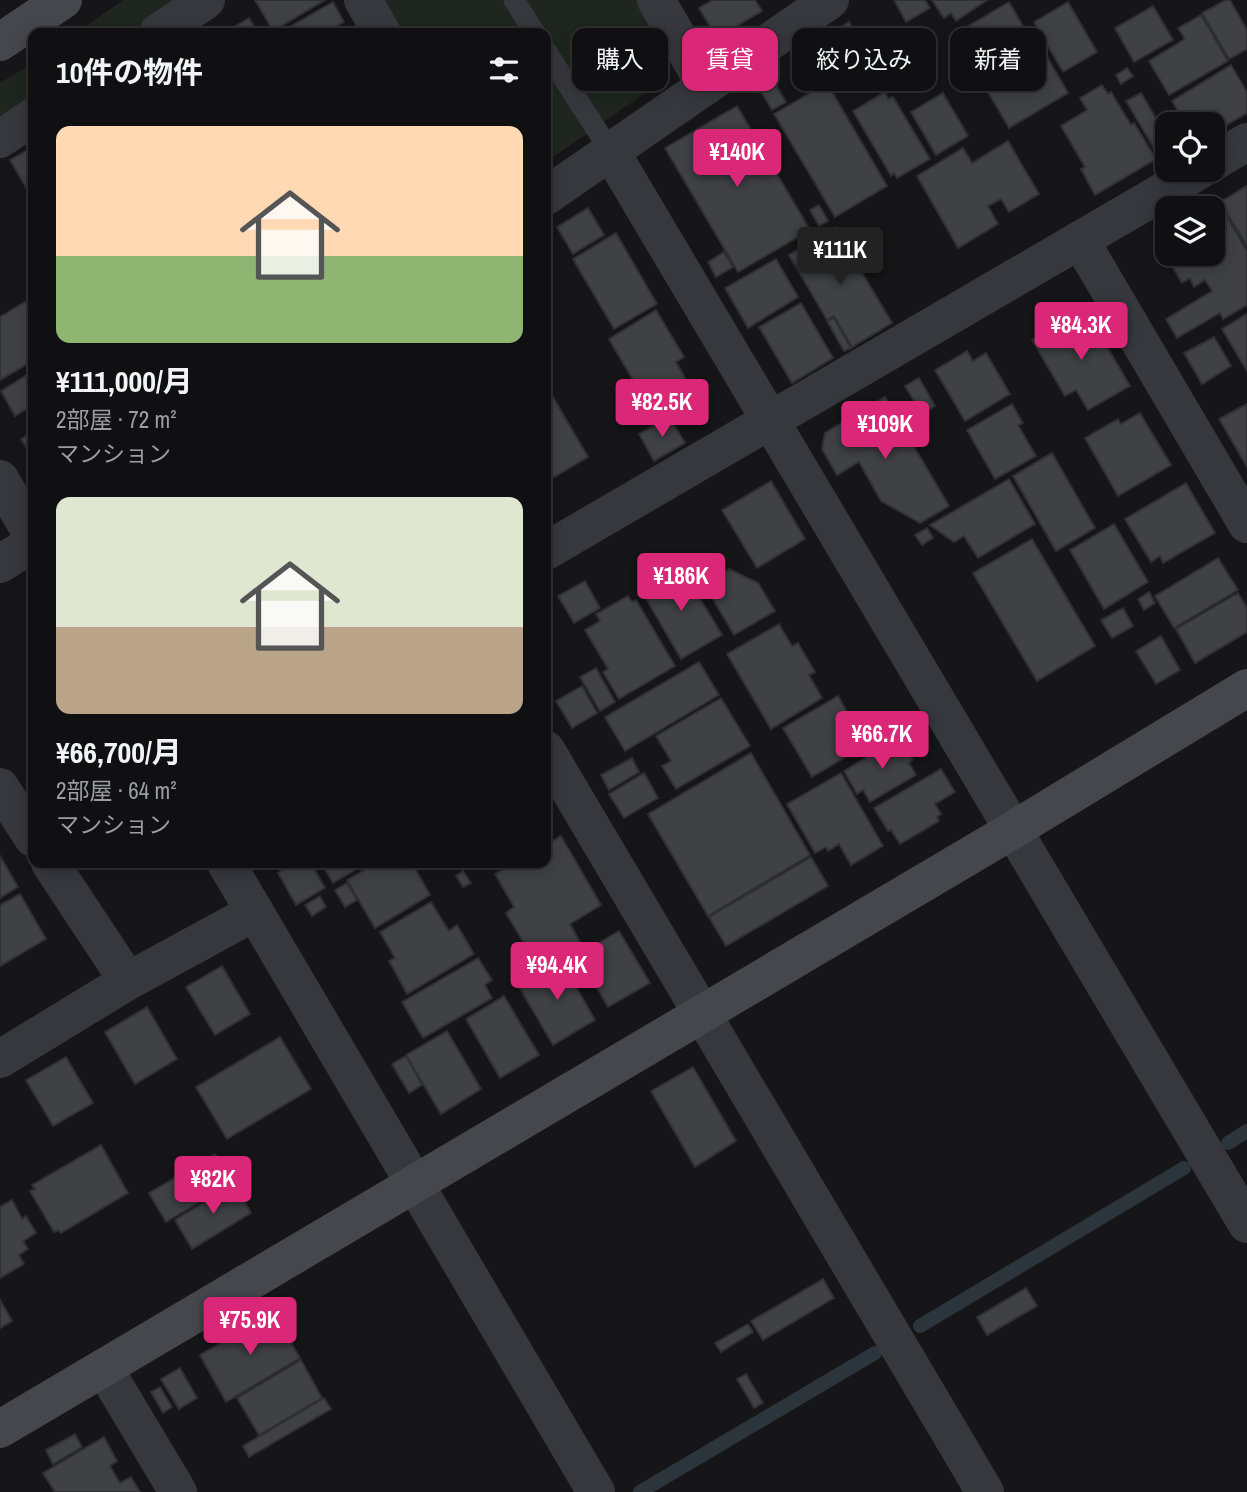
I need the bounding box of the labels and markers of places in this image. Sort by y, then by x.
pin: ¥140K [688,130,786,189]
pin: ¥111K [791,228,889,287]
pin: ¥84.3K [1024,302,1138,362]
pin: ¥82.5K [605,380,719,439]
pin: ¥109K [836,402,934,461]
pin: ¥186K [632,554,730,613]
pin: ¥66.7K [825,712,939,771]
pin: ¥94.4K [500,942,614,1002]
pin: ¥82K [172,1156,254,1216]
pin: ¥75.9K [193,1298,307,1357]

